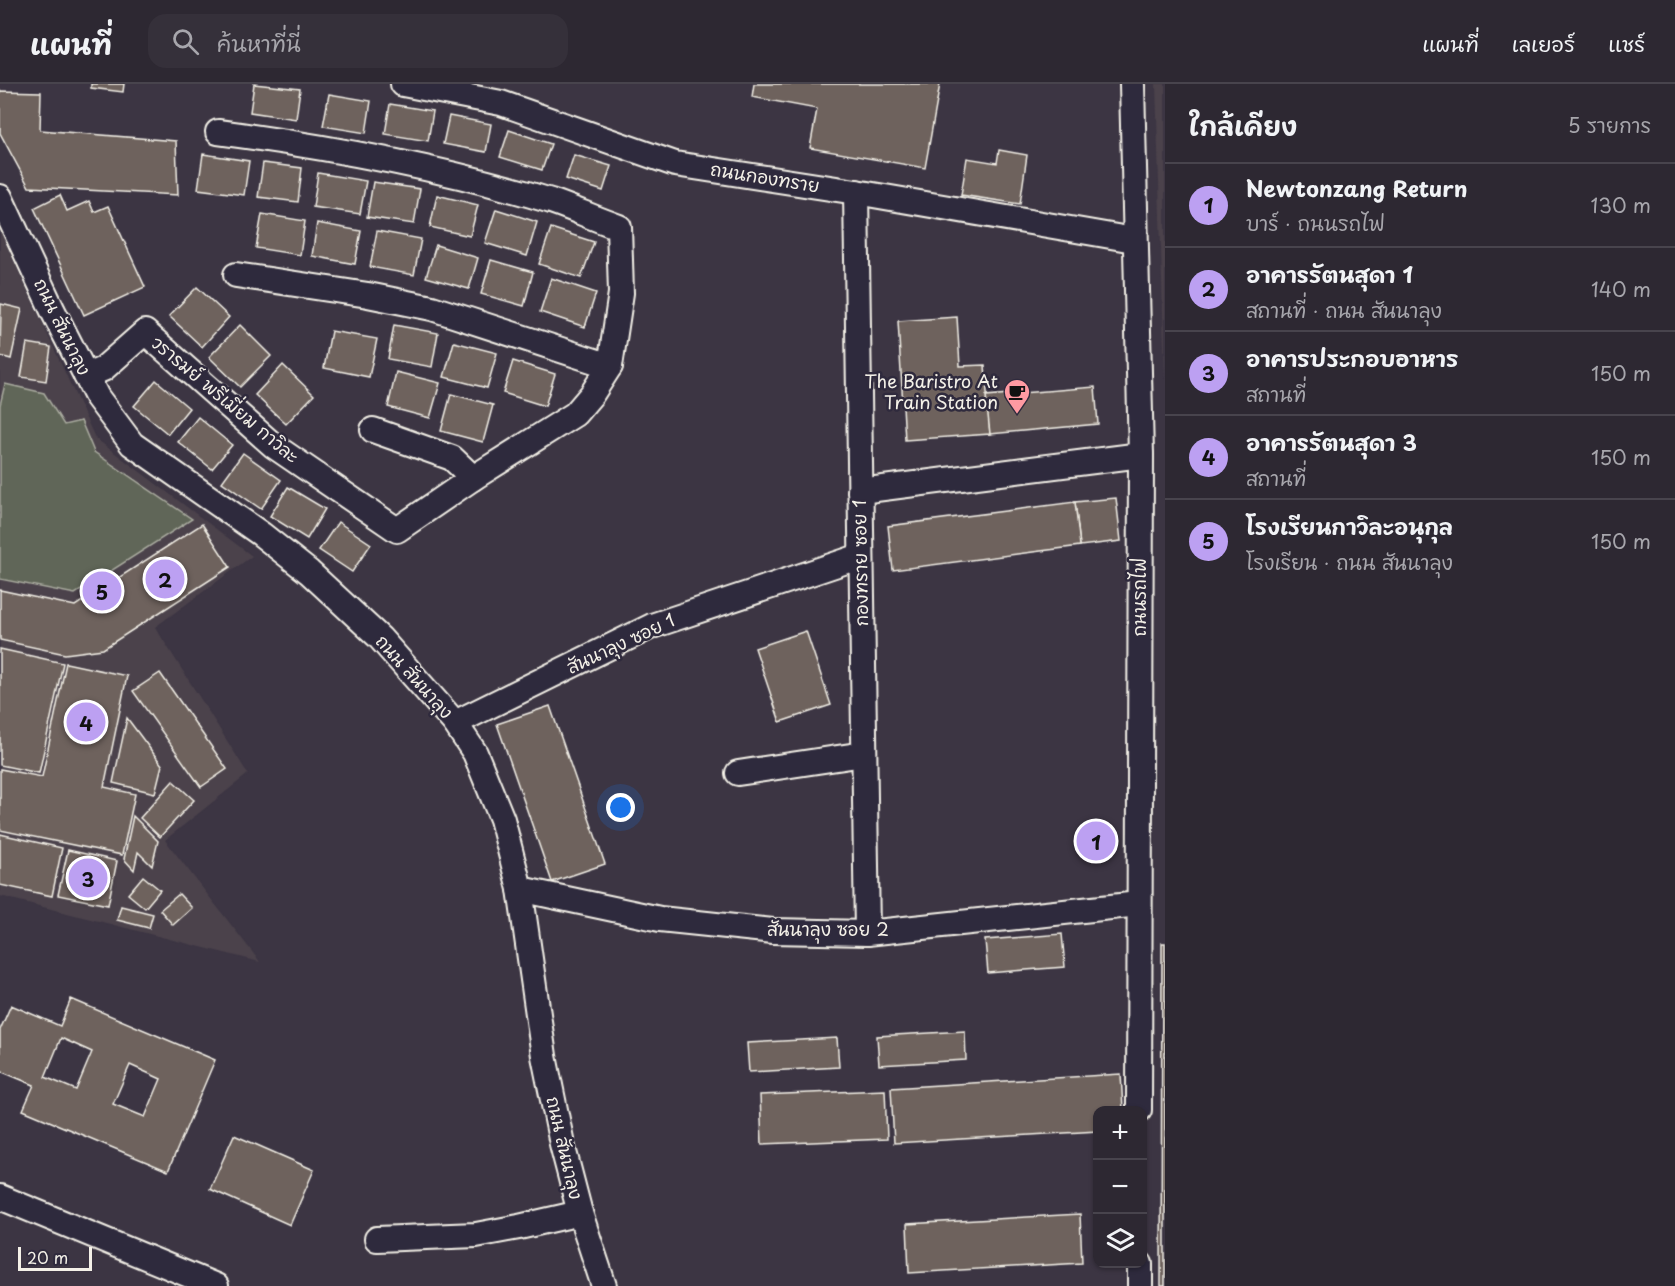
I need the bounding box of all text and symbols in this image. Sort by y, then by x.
search box [148,14,568,68]
text: แผนที่ [30,22,112,65]
icon: search [169,25,202,58]
text: ค้นหาที่นี่ [217,26,301,59]
text: แผนที่ [1422,27,1479,59]
text: เลเยอร์ [1512,27,1575,59]
text: แชร์ [1608,27,1645,59]
text: ใกล้เคียง [1189,106,1297,145]
text: 5 รายการ [1568,110,1651,140]
street label: ถนนกองทราย [709,155,822,198]
text: Newtonzang Return [1246,171,1467,204]
text: 1 [1204,190,1213,220]
text: 130 m [1591,190,1651,220]
text: บาร์ · ถนนรถไฟ [1246,208,1385,238]
text: อาคารรัตนสุดา 1 [1246,257,1413,290]
street label: ถนน สันนาลุง [26,273,99,380]
text: 2 [1201,274,1216,304]
text: 140 m [1591,274,1651,304]
text: สถานที่ · ถนน สันนาลุง [1246,295,1442,325]
street label: วรารมย์ พรีเมี่ยม กาวิละ [146,327,308,469]
text: อาคารประกอบอาหาร [1246,341,1459,374]
text: 3 [1202,358,1215,388]
text: 150 m [1591,358,1651,388]
place label: The Baristro At Train Station [864,367,998,415]
cafe icon: The Baristro At Train Station [1002,377,1032,415]
text: สถานที่ [1246,379,1306,409]
text: อาคารรัตนสุดา 3 [1246,425,1417,458]
text: 4 [1202,442,1215,472]
text: 150 m [1591,442,1651,472]
text: สถานที่ [1246,463,1306,493]
street label: กองทราย ซอย 1 [845,499,874,627]
text: โรงเรียนกาวิละอนุกุล [1246,509,1453,542]
text: 5 [1202,526,1215,556]
text: 150 m [1591,526,1651,556]
text: โรงเรียน · ถนน สันนาลุง [1246,547,1453,577]
pin: 2 [146,556,184,602]
street label: ถนนรถไฟ [1125,558,1152,636]
pin: 5 [82,568,122,614]
street label: สันนาลุง ซอย 1 [562,606,680,681]
street label: ถนน สันนาลุง [368,628,460,725]
pin: 4 [66,700,106,744]
your location [606,793,635,822]
pin: 1 [1076,818,1116,864]
pin: 3 [68,856,107,900]
street label: สันนาลุง ซอย 2 [767,915,889,944]
street label: ถนน สันนาลุง [539,1093,590,1202]
map controls [1093,1106,1147,1268]
button: + [1093,1106,1147,1160]
button: − [1093,1160,1147,1214]
button: layers [1093,1214,1147,1268]
scale bar [18,1244,92,1272]
text: 20 m [27,1245,68,1269]

